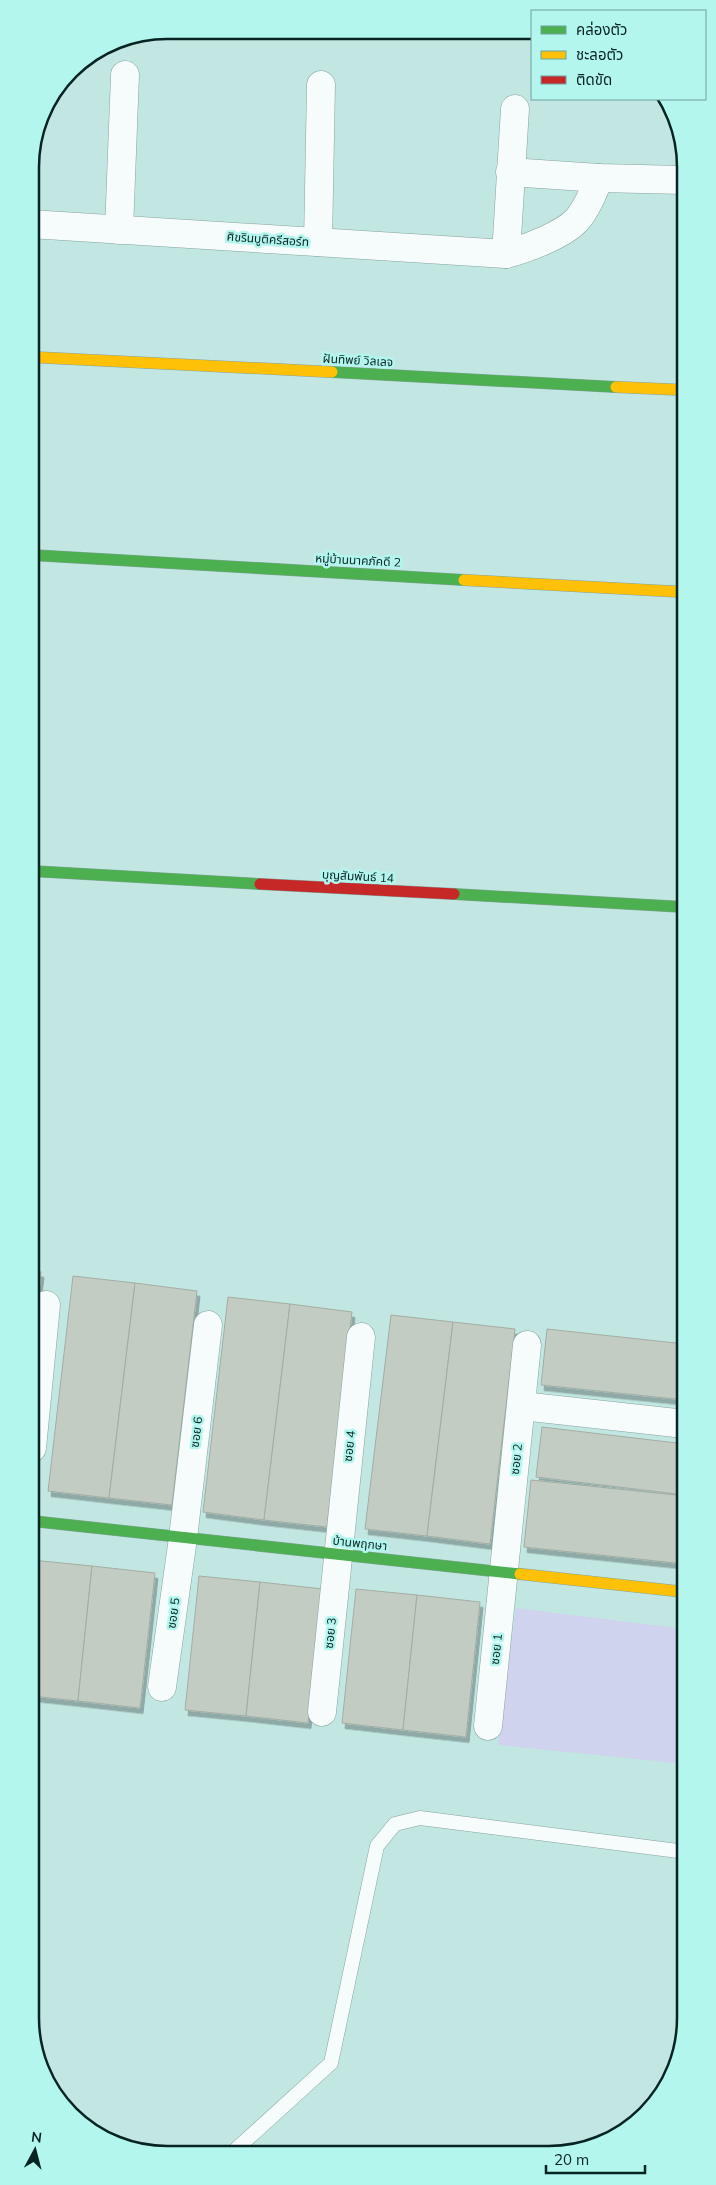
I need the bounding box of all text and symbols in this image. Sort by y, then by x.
legend [531,10,706,100]
text: คล่องตัว [576,20,627,39]
text: ชะลอตัว [576,45,623,64]
text: ติดขัด [576,70,612,89]
street label: ศิขรินบูติครีสอร์ท [226,229,310,249]
street label: ฝันทิพย์ วิลเลจ [322,351,394,369]
street label: หมู่บ้านนาคภัคดี 2 [315,550,401,570]
street label: บุญสัมพันธ์ 14 [322,867,394,885]
street label: ซอย 6 [187,1416,205,1448]
street label: ซอย 4 [340,1430,358,1462]
street label: ซอย 2 [507,1443,525,1475]
street label: บ้านพฤกษา [332,1533,388,1553]
street label: ซอย 5 [163,1597,183,1629]
street label: ซอย 3 [321,1617,339,1649]
street label: ซอย 1 [487,1633,505,1665]
north arrow [10,2125,60,2175]
text: N [30,2128,43,2147]
scale bar [546,2142,645,2174]
text: 20 m [554,2150,589,2169]

